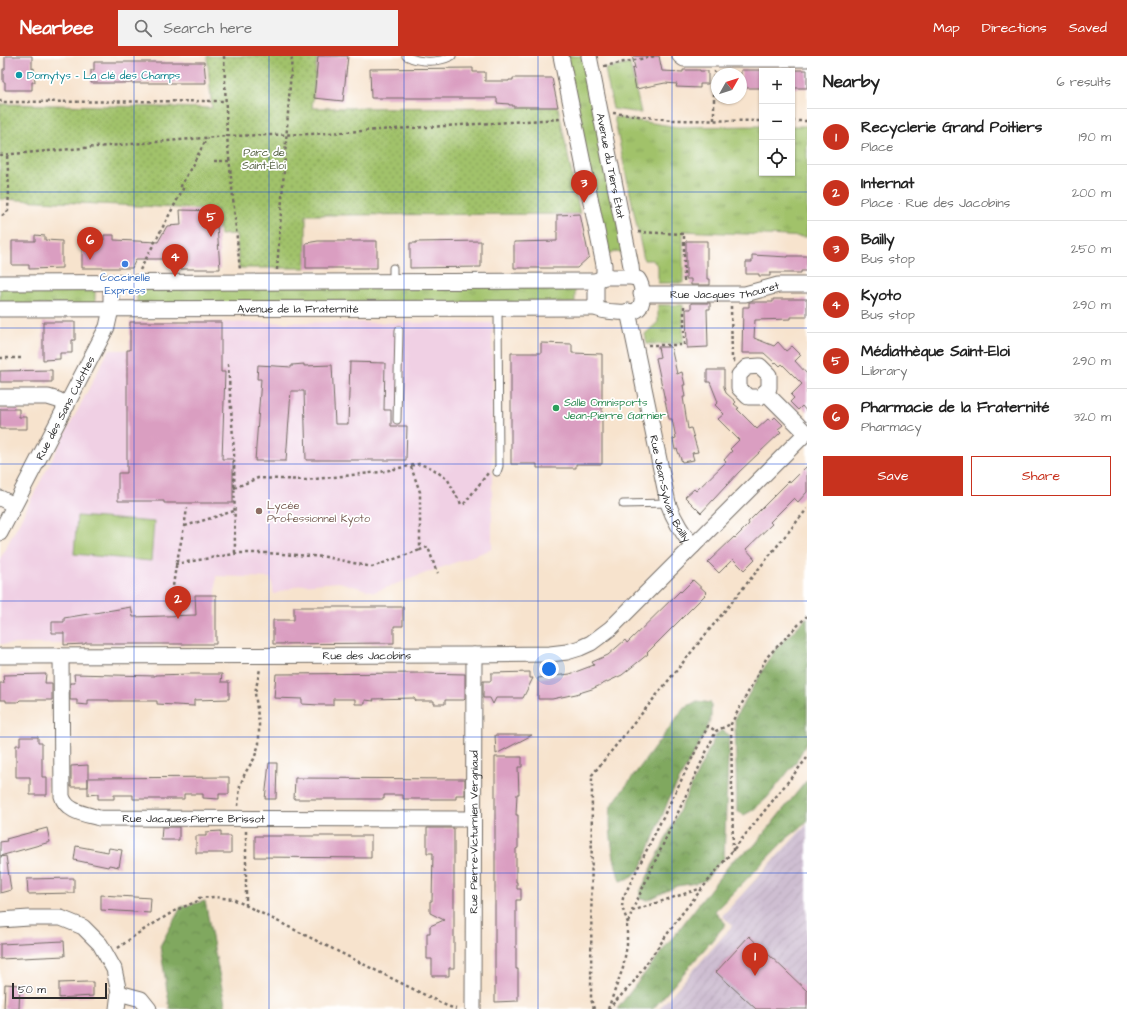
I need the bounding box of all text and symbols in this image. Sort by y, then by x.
search box [118,10,398,46]
text: Nearbee [20,15,94,42]
icon: search [132,17,154,39]
text: Search here [164,18,252,39]
text: Map [933,18,960,38]
text: Directions [982,18,1047,38]
text: Saved [1069,18,1107,38]
place label: Domytys - La clé des Champs [27,68,181,84]
north arrow [711,68,747,104]
map controls [759,68,795,176]
button: + [759,68,795,104]
marker: Domytys - La clé des Champs [14,70,24,80]
text: Nearby [823,70,880,94]
text: 6 results [1056,73,1111,91]
button: − [759,104,795,140]
street label: Avenue du Tiers État [593,112,628,221]
text: Recyclerie Grand Poitiers [861,117,1042,138]
text: 1 [835,128,837,146]
text: 190 m [1078,128,1111,146]
text: Place [861,138,893,156]
button: locate [759,140,795,176]
park label: Parc de Saint-Éloi [242,145,286,173]
pin: 3 [571,170,597,203]
text: Internat [861,173,914,194]
text: 2 [832,184,840,202]
text: 200 m [1072,184,1111,202]
text: Place · Rue des Jacobins [861,194,1010,212]
pin: 5 [198,204,224,237]
pin: 6 [77,227,103,260]
text: Bailly [861,229,895,250]
text: 3 [833,240,839,258]
text: 250 m [1071,240,1111,258]
pin: 4 [162,244,188,277]
text: Bus stop [861,250,915,268]
marker: Coccinelle Express [120,259,130,269]
place label: Coccinelle Express [100,270,150,298]
street label: Rue Jacques Thouret [670,278,781,302]
text: Kyoto [861,285,901,306]
text: 4 [832,296,840,314]
text: 290 m [1073,296,1111,314]
street label: Avenue de la Fraternité [237,301,359,317]
text: Bus stop [861,306,915,324]
text: Médiathèque Saint-Eloi [861,341,1010,362]
text: 5 [831,352,841,370]
text: 290 m [1073,352,1111,370]
street label: Rue des Sans Culottes [32,353,99,463]
text: Library [861,362,907,380]
place label: Salle Omnisports Jean-Pierre Garnier [564,395,666,423]
text: Pharmacie de la Fraternité [861,397,1050,418]
marker: Salle Omnisports Jean-Pierre Garnier [551,403,561,413]
text: 6 [832,408,840,426]
text: 320 m [1073,408,1111,426]
text: Pharmacy [861,418,922,436]
street label: Rue Jean-Sylvain Bailly [646,434,694,546]
button: Save [823,456,963,496]
button: Share [971,456,1111,496]
place label: Lycée Professionnel Kyoto [267,498,371,527]
marker: Lycée Professionnel Kyoto [254,506,264,516]
pin: 2 [165,586,191,619]
street label: Rue des Jacobins [323,648,412,663]
your location [539,659,559,679]
street label: Rue Pierre-Victurnien Vergniaud [466,750,483,914]
street label: Rue Jacques-Pierre Brissot [122,811,266,826]
pin: 1 [742,943,768,976]
scale bar [12,981,107,1000]
text: 50 m [18,982,46,997]

